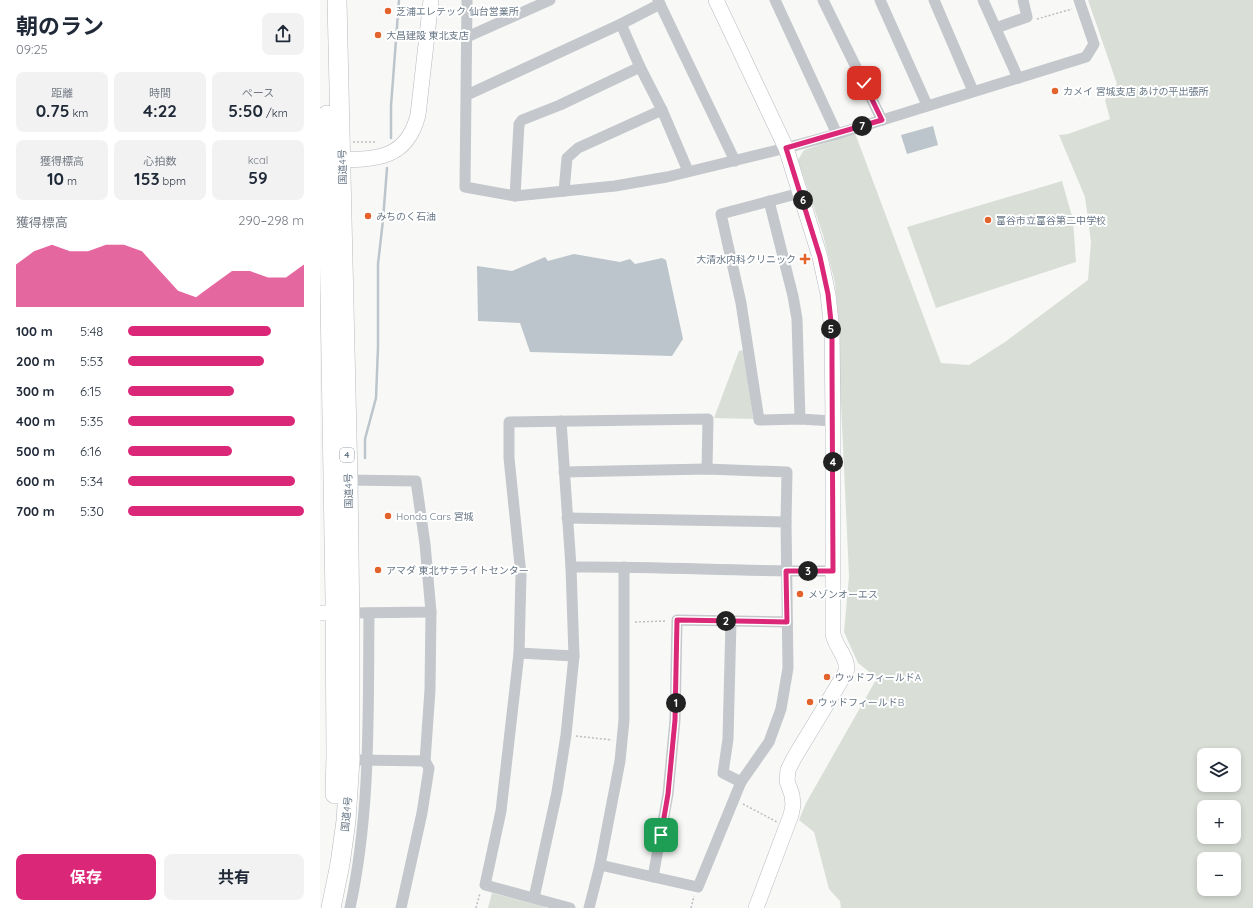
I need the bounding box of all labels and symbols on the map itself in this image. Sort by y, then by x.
place label: 芝浦エレテック 仙台営業所 [396,5,519,18]
marker: 芝浦エレテック 仙台営業所 [383,6,393,16]
place label: 大昌建設 東北支店 [386,29,469,42]
marker: 大昌建設 東北支店 [373,30,383,40]
pin [847,66,881,100]
place label: カメイ 宮城支店 あけの平出張所 [1063,85,1208,98]
marker: カメイ 宮城支店 あけの平出張所 [1050,86,1060,96]
pin: 7 [852,116,872,136]
street label: 国道4号 [336,149,349,185]
pin: 6 [793,190,813,210]
place label: みちのく石油 [376,210,436,223]
marker: みちのく石油 [363,211,373,221]
place label: 富谷市立富谷第二中学校 [996,214,1106,227]
marker: 富谷市立富谷第二中学校 [983,215,993,225]
place label: 大清水内科クリニック [696,253,796,266]
marker: 大清水内科クリニック [799,253,811,265]
pin: 5 [821,319,841,339]
road number: 4 [340,448,354,462]
pin: 4 [823,452,843,472]
street label: 国道4号 [342,473,355,509]
place label: Honda Cars 宮城 [396,510,474,523]
marker: Honda Cars 宮城 [383,511,393,521]
pin: 3 [798,561,818,581]
place label: アマダ 東北サテライトセンター [386,564,529,577]
marker: アマダ 東北サテライトセンター [373,565,383,575]
place label: メゾンオーエス [808,588,878,601]
marker: メゾンオーエス [795,589,805,599]
pin: 2 [716,611,736,631]
place label: ウッドフィールドA [835,671,922,684]
marker: ウッドフィールドA [822,672,832,682]
pin: 1 [666,693,686,713]
place label: ウッドフィールドB [818,696,905,709]
marker: ウッドフィールドB [805,697,815,707]
street label: 国道4号 [338,796,355,832]
pin [644,818,678,852]

